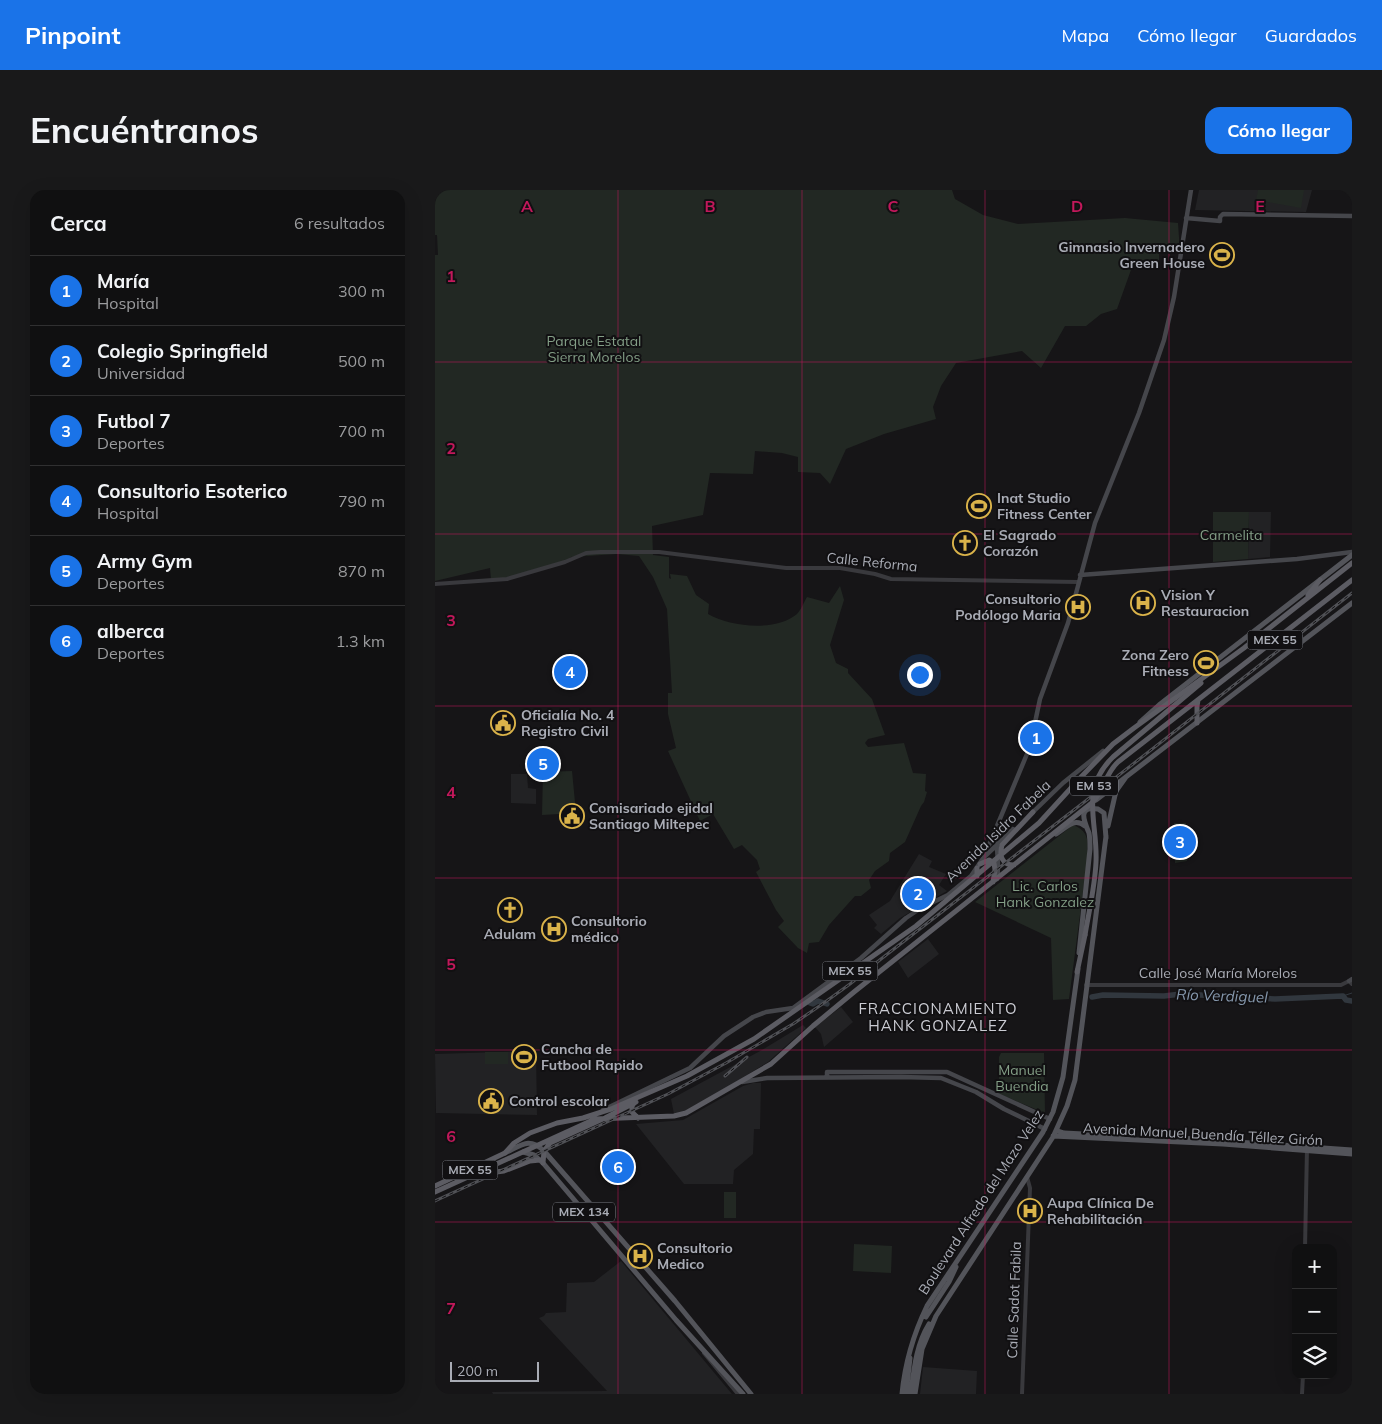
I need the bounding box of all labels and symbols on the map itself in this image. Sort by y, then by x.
text: A [521,196,533,216]
text: B [704,196,716,216]
text: C [888,196,899,216]
text: D [1071,196,1083,216]
text: E [1255,196,1265,216]
place label: Gimnasio Invernadero Green House [1058,238,1205,272]
sports icon: Gimnasio Invernadero Green House [1209,242,1235,268]
text: 1 [446,266,456,286]
park label: Parque Estatal Sierra Morelos [547,332,641,366]
text: 2 [446,438,456,458]
place label: Inat Studio Fitness Center [997,489,1092,523]
sports icon: Inat Studio Fitness Center [966,493,992,519]
place label: El Sagrado Corazón [983,526,1056,560]
park label: Carmelita [1200,526,1262,544]
church icon: El Sagrado Corazón [952,530,978,556]
street label: Calle Reforma [826,548,918,576]
place label: Vision Y Restauracion [1160,586,1249,620]
place label: Consultorio Podólogo Maria [955,590,1061,624]
hospital icon: Vision Y Restauracion [1130,590,1156,616]
hospital icon: Consultorio Podólogo Maria [1065,594,1091,620]
text: 3 [446,610,456,630]
road number: MEX 55 [1247,630,1303,650]
place label: Zona Zero Fitness [1122,646,1189,680]
sports icon: Zona Zero Fitness [1193,650,1219,676]
pin: 4 [554,653,586,691]
your location [907,662,933,688]
place label: Oficialía No. 4 Registro Civil [521,706,615,740]
public building icon: Oficialía No. 4 Registro Civil [490,710,516,736]
pin: 1 [1020,719,1052,757]
pin: 5 [527,745,559,783]
street label: Avenida Isidro Fabela [942,776,1054,886]
road number: EM 53 [1070,776,1118,796]
text: 4 [446,782,456,802]
place label: Comisariado ejidal Santiago Miltepec [589,799,713,833]
public building icon: Comisariado ejidal Santiago Miltepec [559,803,585,829]
pin: 3 [1164,823,1196,861]
pin: 2 [902,875,934,913]
park label: Lic. Carlos Hank Gonzalez [996,877,1094,911]
church icon: Adulam [497,897,523,923]
place label: Consultorio médico [571,912,647,946]
hospital icon: Consultorio médico [541,916,567,942]
place label: Adulam [484,925,536,943]
text: 5 [446,954,456,974]
road number: MEX 55 [823,961,877,980]
street label: Calle José María Morelos [1139,964,1297,982]
water label: Río Verdiguel [1176,984,1269,1007]
district label: FRACCIONAMIENTO HANK GONZALEZ [858,999,1018,1035]
place label: Cancha de Futbool Rapido [541,1040,643,1074]
sports icon: Cancha de Futbool Rapido [511,1044,537,1070]
park label: Manuel Buendia [995,1061,1049,1095]
public building icon: Control escolar [478,1088,504,1114]
place label: Control escolar [509,1092,610,1110]
street label: Boulevard Alfredo del Mazo Velez [914,1106,1048,1298]
street label: Avenida Manuel Buendía Téllez Girón [1083,1119,1323,1149]
text: 6 [446,1126,456,1146]
pin: 6 [602,1148,634,1186]
road number: MEX 55 [443,1160,497,1180]
place label: Aupa Clínica De Rehabilitación [1047,1194,1154,1228]
hospital icon: Aupa Clínica De Rehabilitación [1017,1198,1043,1224]
road number: MEX 134 [553,1202,615,1222]
place label: Consultorio Medico [657,1239,733,1273]
street label: Calle Sadot Fabila [1003,1241,1025,1359]
hospital icon: Consultorio Medico [627,1243,653,1269]
text: 7 [446,1298,456,1318]
scale bar [450,1359,539,1382]

